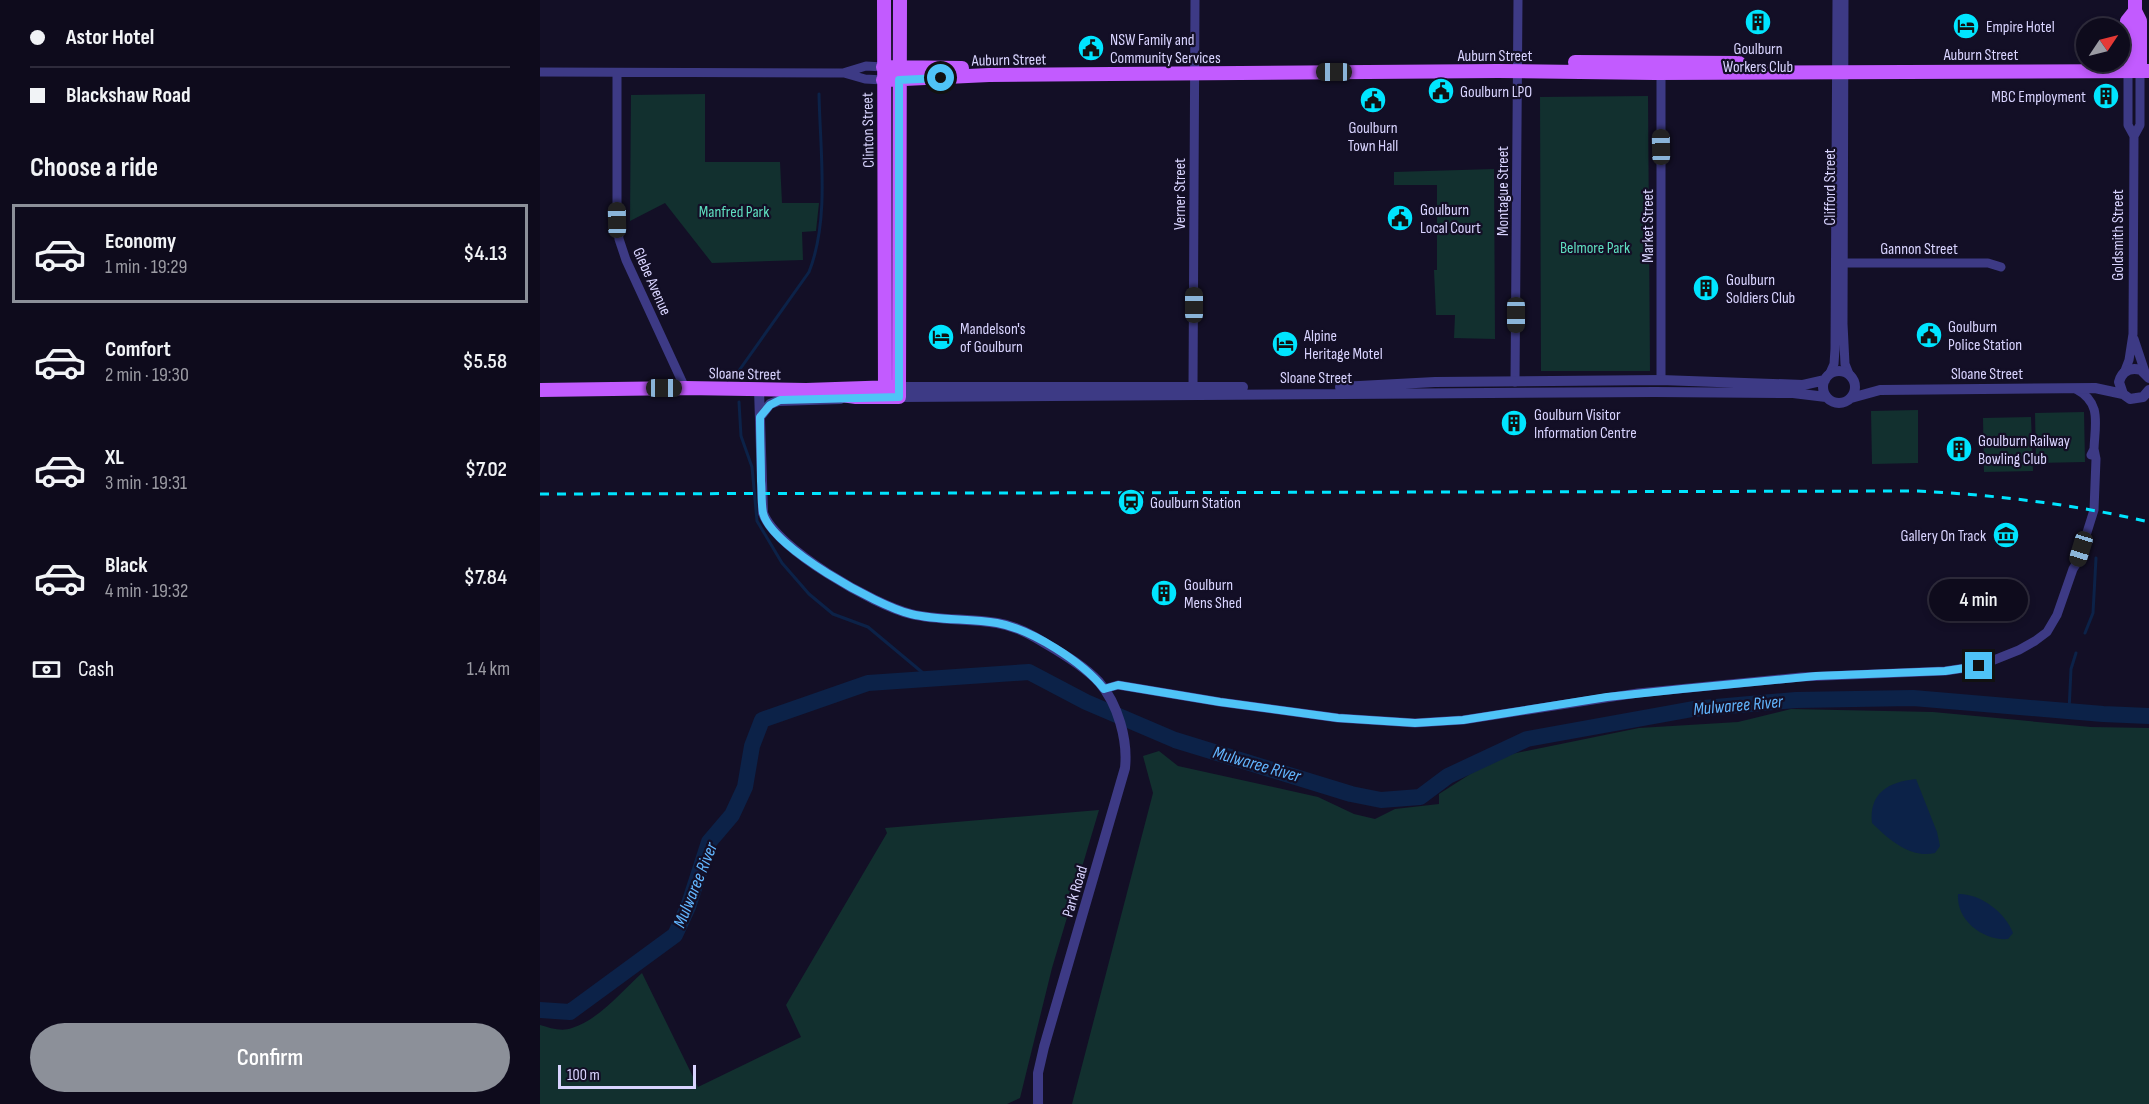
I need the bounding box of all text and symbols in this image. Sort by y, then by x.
building icon: Goulburn Workers Club [1743,7,1773,37]
hotel icon: Empire Hotel [1951,11,1981,41]
place label: Empire Hotel [1986,18,2055,37]
north arrow [2076,18,2130,72]
map controls [2076,18,2130,72]
text: Astor Hotel [66,24,154,51]
place label: NSW Family and Community Services [1110,31,1221,68]
public building icon: NSW Family and Community Services [1076,33,1106,63]
place label: Goulburn Workers Club [1723,40,1793,77]
street label: Auburn Street [1943,46,2018,65]
street label: Auburn Street [1457,47,1532,66]
street label: Auburn Street [971,50,1047,71]
car [1316,63,1352,81]
route start [927,64,954,91]
public building icon: Goulburn LPO [1426,76,1456,106]
building icon: MBC Employment [2091,81,2121,111]
text: Blackshaw Road [66,82,191,109]
place label: Goulburn LPO [1460,83,1532,102]
public building icon: Goulburn Town Hall [1358,85,1388,115]
place label: MBC Employment [1991,88,2086,107]
street label: Clinton Street [858,92,879,168]
place label: Goulburn Town Hall [1348,119,1398,156]
car [1652,129,1670,165]
street label: Montague Street [1494,146,1513,236]
street label: Clifford Street [1821,148,1840,225]
text: Choose a ride [30,152,158,184]
street label: Verner Street [1171,158,1190,230]
street label: Market Street [1639,189,1658,263]
street label: Goldsmith Street [2109,189,2128,281]
place label: Goulburn Local Court [1420,201,1481,238]
car [608,202,626,238]
park label: Manfred Park [699,203,769,222]
public building icon: Goulburn Local Court [1385,203,1415,233]
icon: car [33,227,87,281]
text: Economy [105,228,176,255]
park label: Belmore Park [1560,239,1630,258]
text: $4.13 [463,240,507,267]
street label: Gannon Street [1880,240,1958,259]
street label: Glebe Avenue [628,245,675,318]
text: 1 min · 19:29 [105,255,187,279]
place label: Goulburn Soldiers Club [1726,271,1795,308]
building icon: Goulburn Soldiers Club [1691,273,1721,303]
car [1185,287,1203,323]
car [1507,297,1525,333]
place label: Goulburn Police Station [1948,318,2022,355]
place label: Mandelson's of Goulburn [960,320,1026,357]
public building icon: Goulburn Police Station [1914,320,1944,350]
hotel icon: Mandelson's of Goulburn [926,322,956,352]
place label: Alpine Heritage Motel [1303,327,1383,364]
hotel icon: Alpine Heritage Motel [1270,329,1300,359]
icon: car [33,335,87,389]
text: Comfort [105,336,171,363]
text: $5.58 [463,348,507,375]
text: 2 min · 19:30 [105,363,189,387]
street label: Sloane Street [709,364,781,385]
street label: Sloane Street [1951,365,2023,384]
street label: Sloane Street [1280,369,1352,388]
car [646,379,682,397]
place label: Goulburn Visitor Information Centre [1534,406,1637,443]
building icon: Goulburn Visitor Information Centre [1499,408,1529,438]
place label: Goulburn Railway Bowling Club [1978,432,2070,469]
building icon: Goulburn Railway Bowling Club [1944,434,1974,464]
icon: car [33,443,87,497]
text: XL [105,444,124,471]
text: $7.02 [465,456,507,483]
text: 3 min · 19:31 [105,471,187,495]
station icon: Goulburn Station [1116,487,1146,517]
place label: Goulburn Station [1150,494,1241,513]
museum icon: Gallery On Track [1991,520,2021,550]
place label: Gallery On Track [1901,527,1986,546]
car [2067,529,2095,569]
icon: car [33,551,87,605]
text: Black [105,552,147,579]
text: $7.84 [464,564,507,591]
place label: Goulburn Mens Shed [1184,576,1242,613]
building icon: Goulburn Mens Shed [1149,578,1179,608]
text: 4 min · 19:32 [105,579,188,603]
callout: 4 min [1930,579,2028,621]
text: 4 min [1960,588,1997,612]
route end [1965,652,1992,679]
icon: cash [30,653,63,686]
text: Cash [78,656,114,683]
text: 1.4 km [467,657,510,681]
water label: Mulwaree River [1692,691,1785,720]
water label: Mulwaree River [1211,742,1304,787]
water label: Mulwaree River [669,839,722,931]
street label: Park Road [1059,864,1092,919]
button: Confirm [30,1023,510,1092]
scale bar [558,1062,696,1090]
text: 100 m [567,1066,600,1085]

